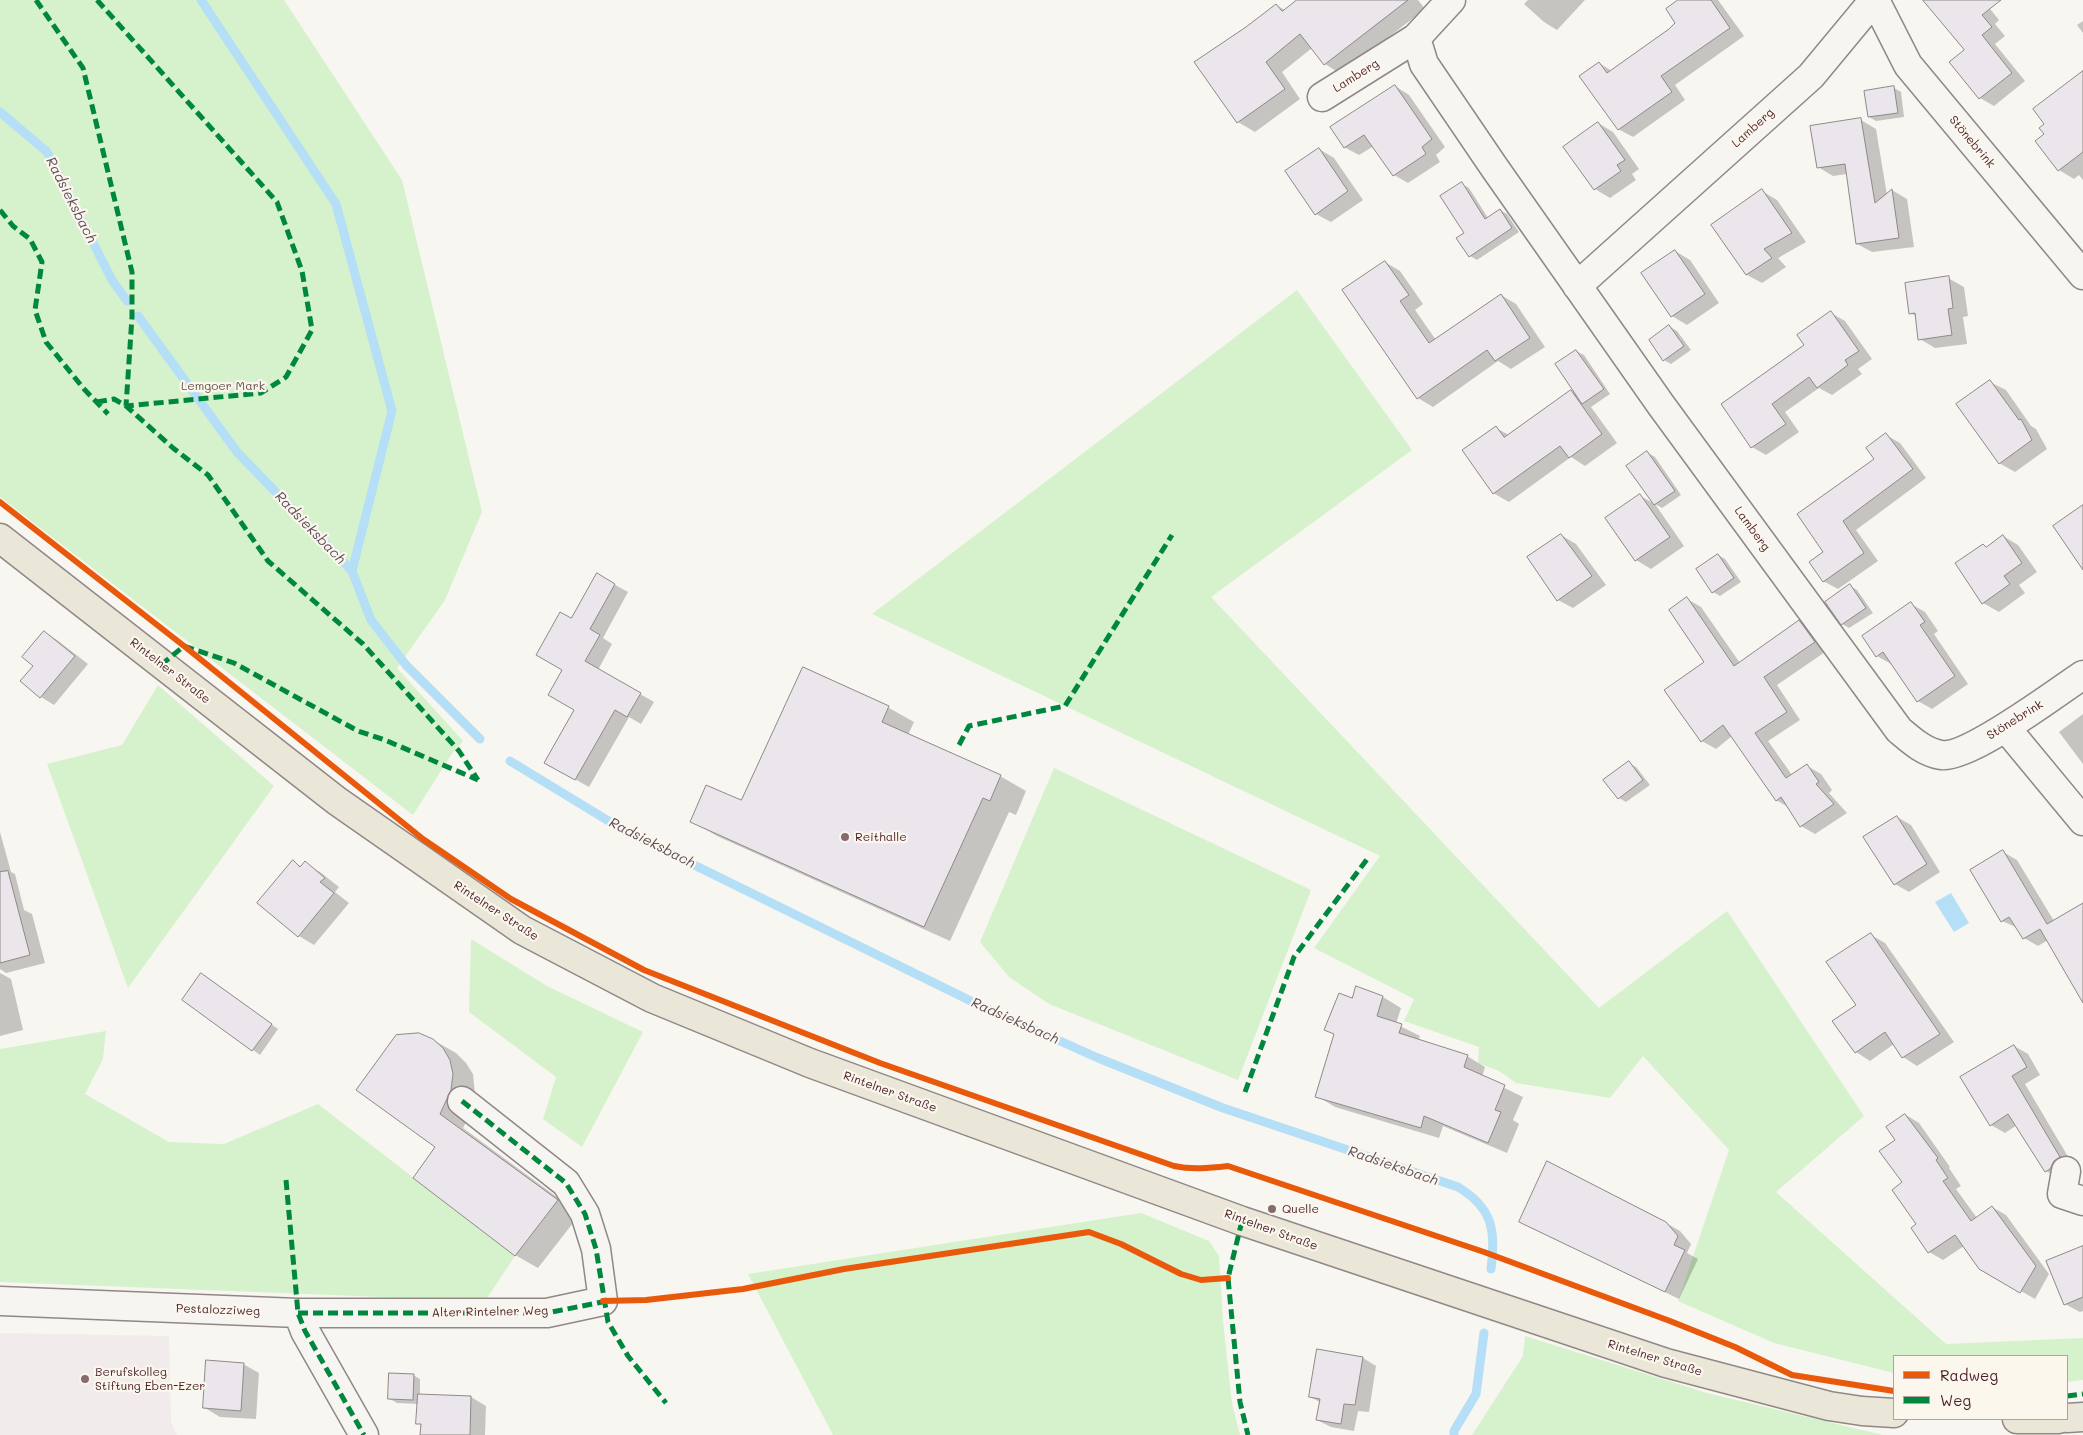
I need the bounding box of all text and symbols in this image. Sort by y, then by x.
street label: Lamberg [1330,56,1382,96]
street label: Lamberg [1729,105,1777,151]
street label: Stönebrink [1946,113,1998,171]
water label: Radsieksbach [42,154,100,246]
park label: Lemgoer Mark [181,379,265,393]
water label: Radsieksbach [271,488,349,568]
street label: Lamberg [1731,504,1773,554]
street label: Rintelner Straße [127,635,213,707]
street label: Stönebrink [1984,697,2046,743]
water label: Radsieksbach [606,814,698,872]
place label: Reithalle [855,830,907,844]
marker: Reithalle [839,831,851,843]
street label: Rintelner Straße [451,878,541,944]
water label: Radsieksbach [968,994,1062,1048]
street label: Rintelner Straße [841,1068,939,1116]
water label: Radsieksbach [1346,1143,1440,1189]
place label: Quelle [1282,1202,1319,1216]
marker: Quelle [1266,1203,1278,1215]
street label: Rintelner Straße [1222,1206,1320,1254]
street label: Pestalozziweg [176,1301,260,1319]
street label: Alter Rintelner Weg [432,1304,548,1320]
street label: Rintelner Straße [1606,1337,1704,1379]
legend [1893,1355,2068,1420]
place label: Berufskolleg Stiftung Eben-Ezer [95,1365,205,1393]
text: Radweg [1940,1365,1998,1385]
marker: Berufskolleg Stiftung Eben-Ezer [79,1373,91,1385]
text: Weg [1940,1390,1971,1410]

